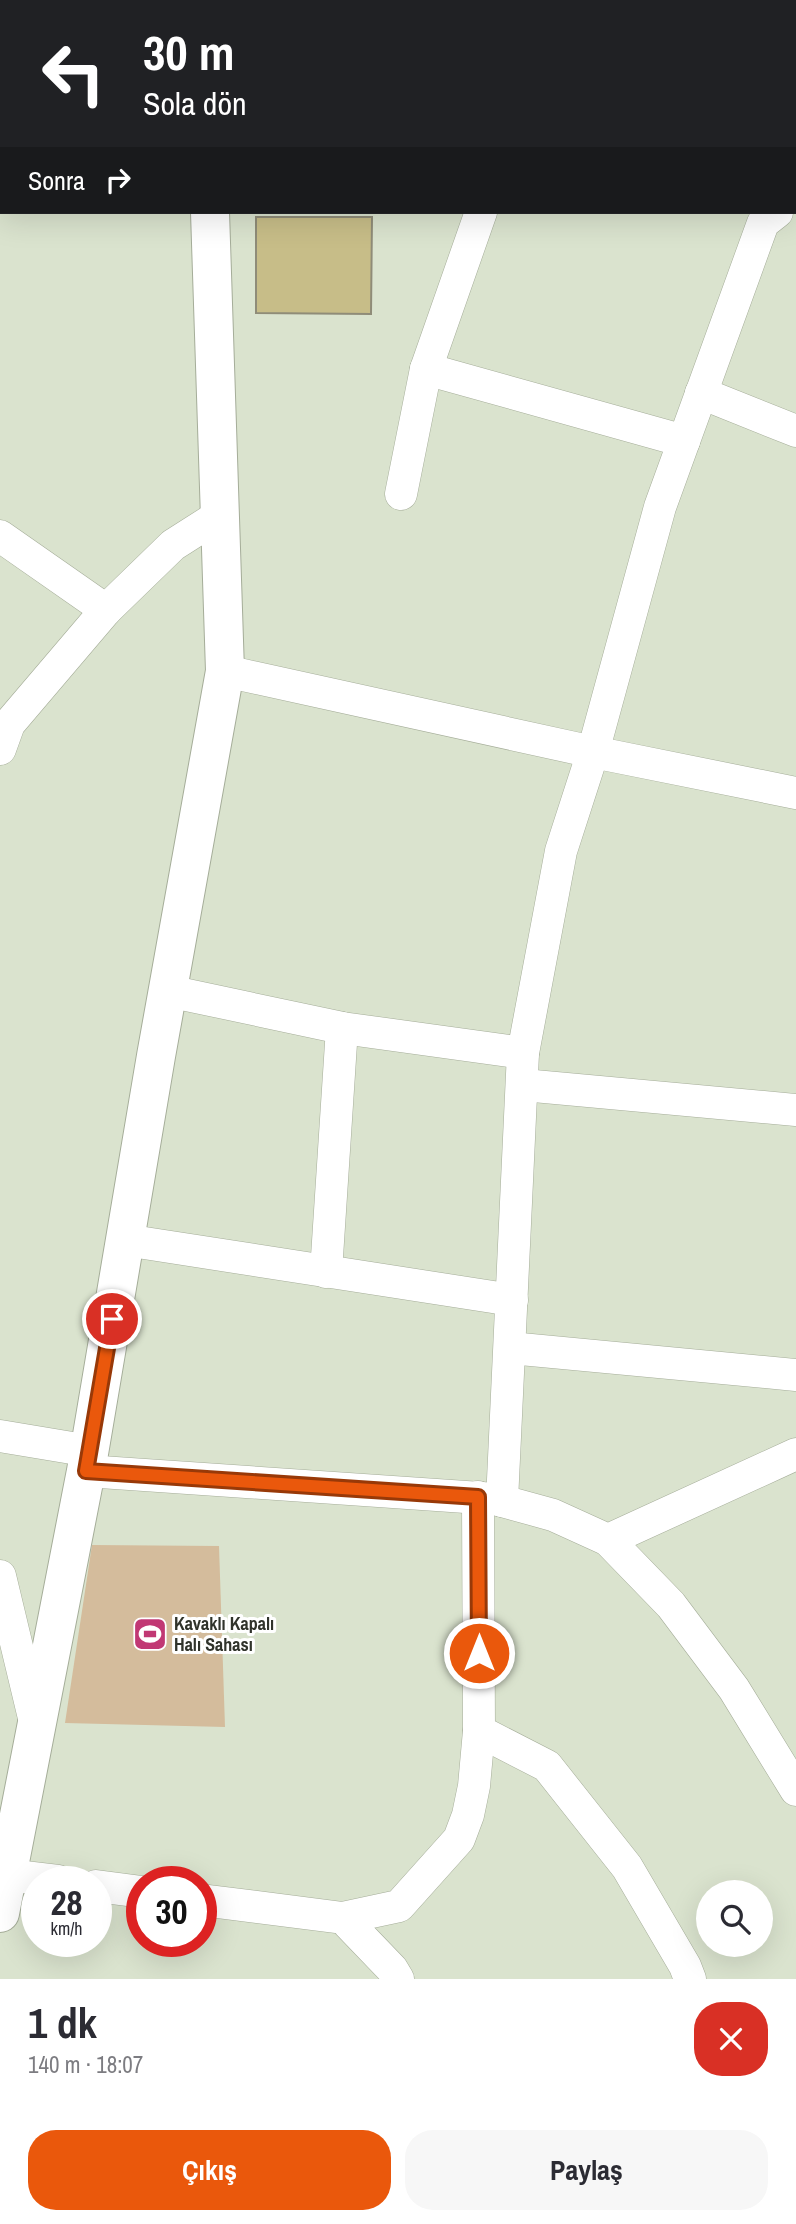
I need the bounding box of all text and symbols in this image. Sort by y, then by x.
text: 30 m [143,19,235,85]
icon: left [28,28,119,119]
text: Sola dön [143,82,247,125]
icon: right [99,161,137,199]
text: Sonra [28,163,85,198]
pin [82,1289,142,1349]
icon: arrive [93,1300,131,1338]
place label: Kavaklı Kapalı Halı Sahası [174,1611,274,1657]
sports icon: Kavaklı Kapalı Halı Sahası [131,1615,169,1653]
position arrow [442,1616,516,1690]
speed limit sign: 30 [126,1866,217,1957]
text: 28 [51,1879,82,1926]
map controls [696,1880,773,1957]
button: search [696,1880,773,1957]
text: km/h [51,1916,83,1941]
text: 1 dk [28,1995,97,2051]
button: close [694,2002,768,2076]
text: 140 m · 18:07 [28,2049,143,2080]
button: Çıkış [28,2130,391,2210]
button: Paylaş [405,2130,768,2210]

